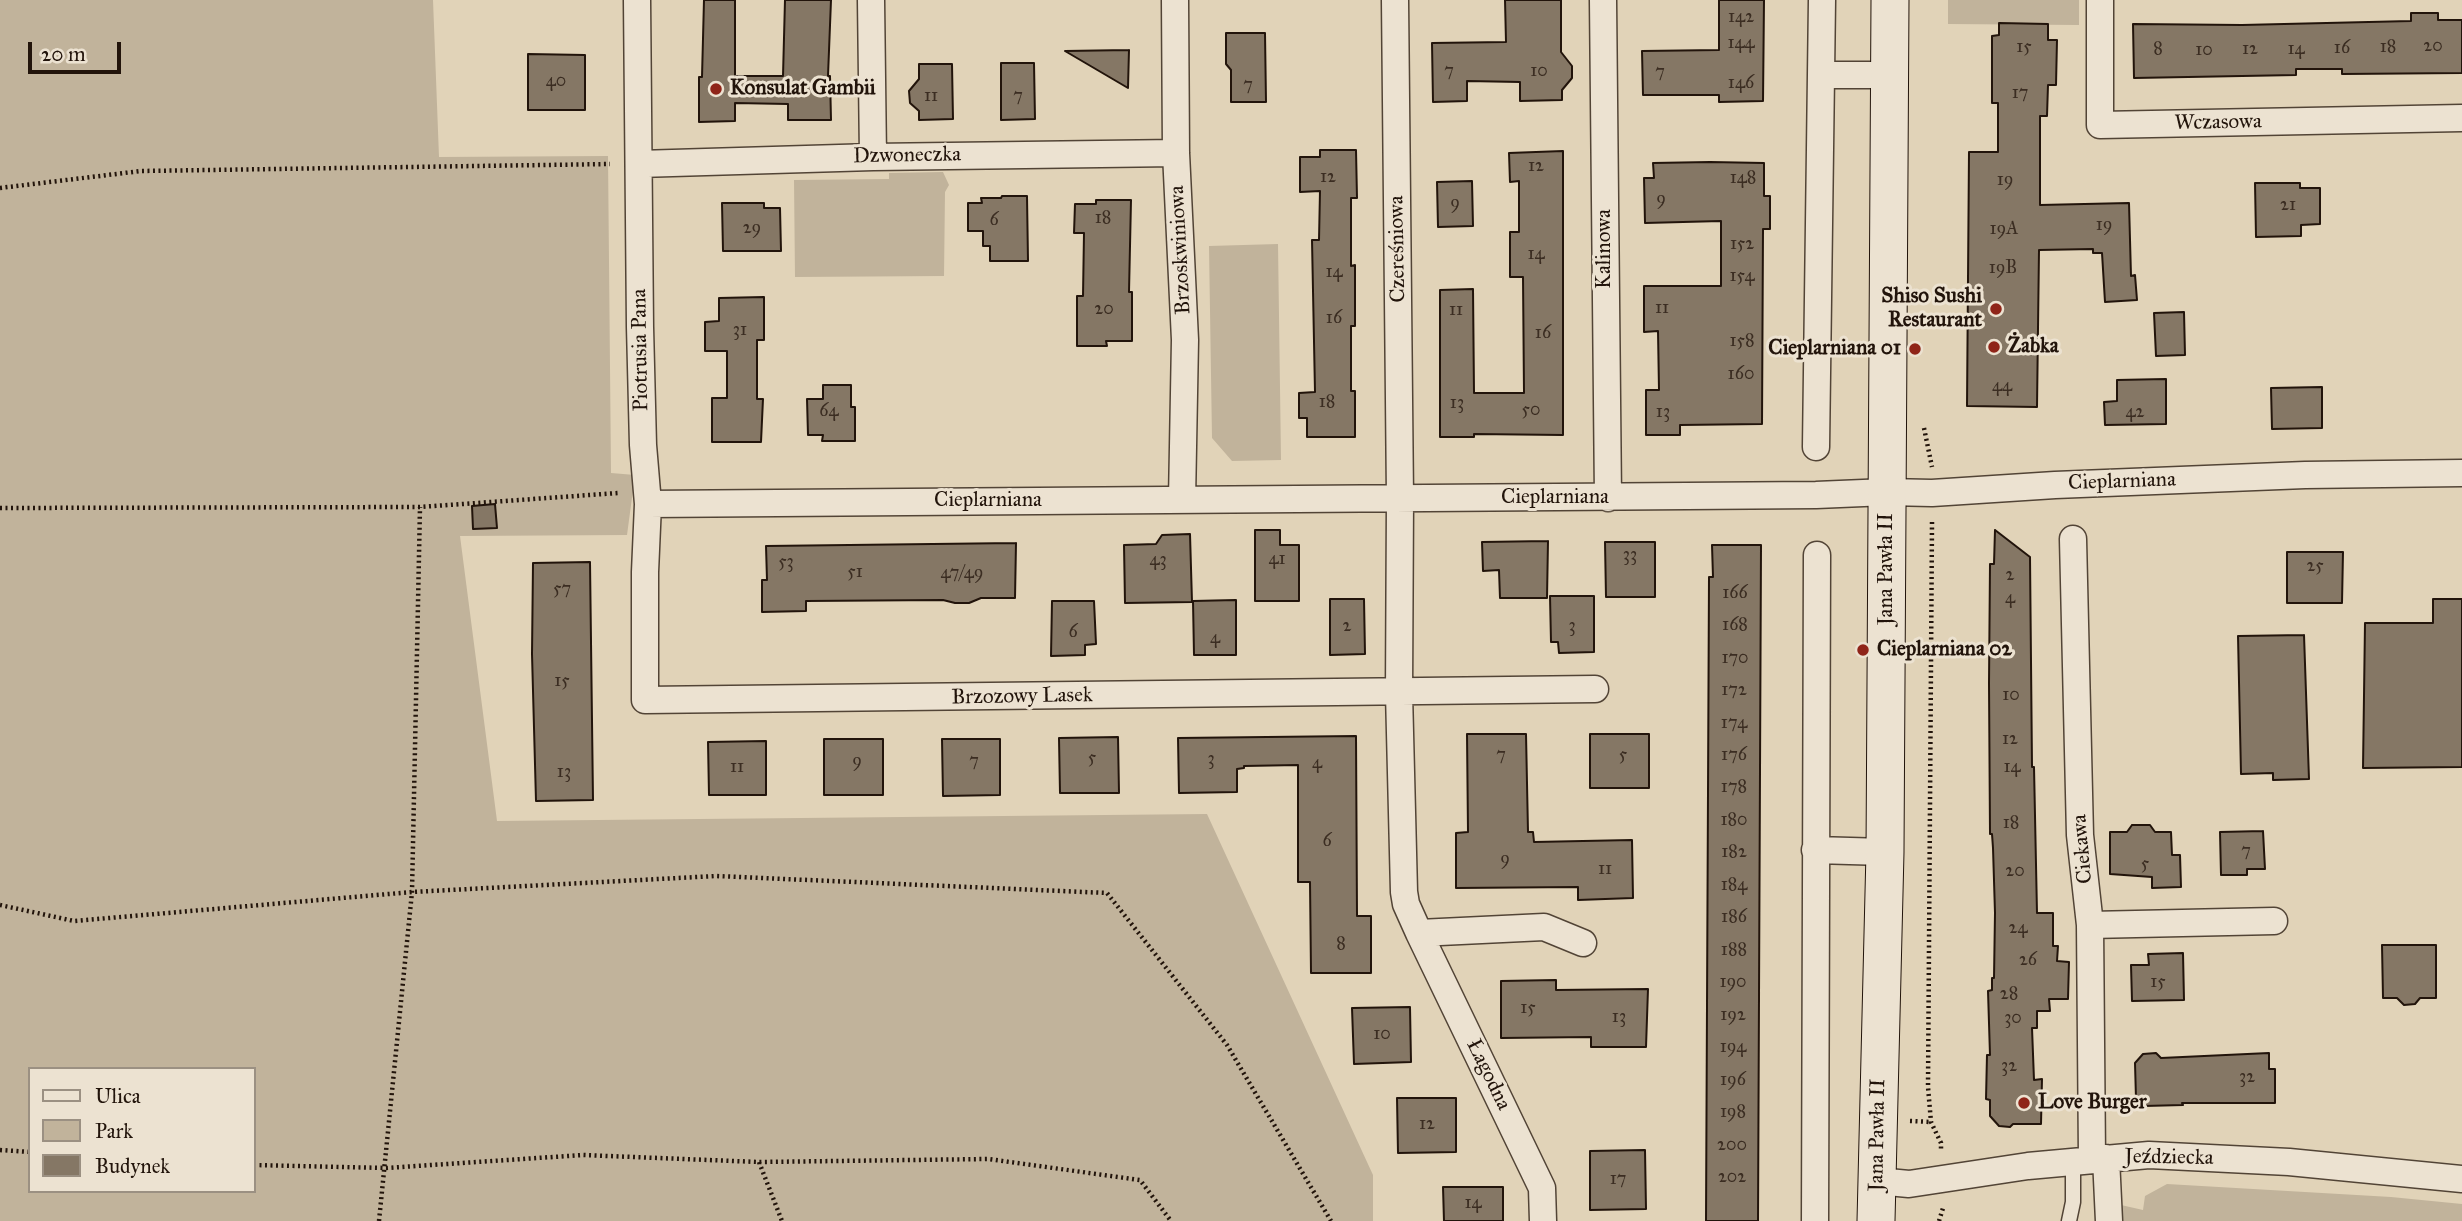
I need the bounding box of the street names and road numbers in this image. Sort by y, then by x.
street label: Wczasowa [2174,110,2262,136]
street label: Dzwoneczka [853,142,961,170]
street label: Brzoskwiniowa [1165,185,1197,315]
street label: Czereśniowa [1384,195,1412,303]
street label: Kalinowa [1592,209,1618,289]
street label: Piotrusia Pana [627,288,655,412]
street label: Cieplarniana [2068,468,2176,496]
street label: Cieplarniana [1501,485,1609,511]
street label: Cieplarniana [934,488,1042,514]
street label: Jana Pawła II [1874,513,1900,625]
street label: Brzozowy Lasek [951,683,1093,711]
street label: Ciekawa [2067,813,2099,885]
street label: Łagodna [1460,1035,1516,1115]
street label: Jana Pawła II [1864,1078,1892,1192]
street label: Jeździecka [2124,1145,2214,1171]

